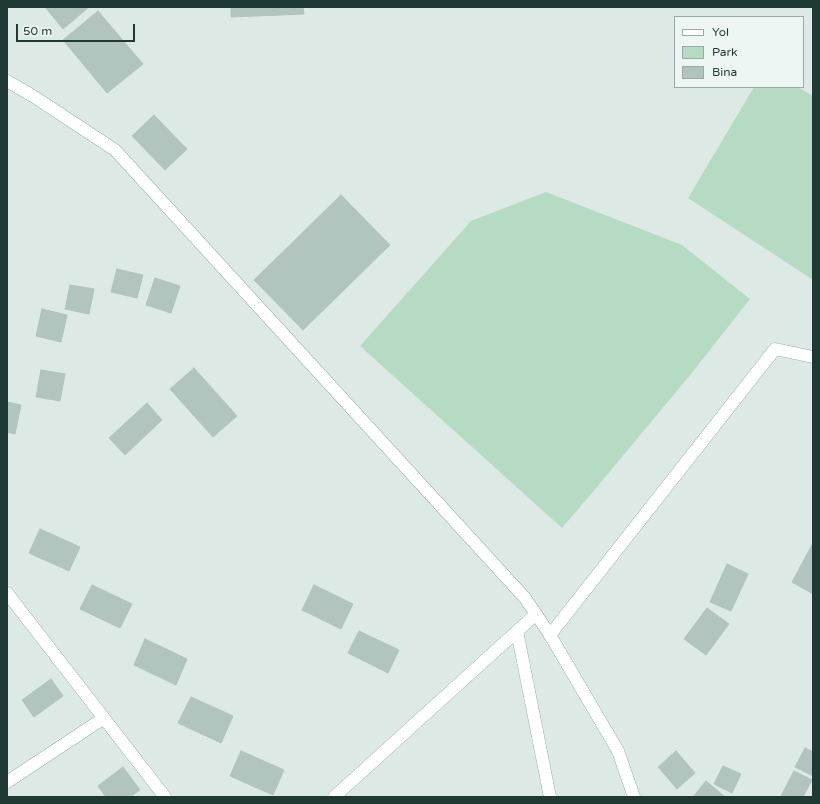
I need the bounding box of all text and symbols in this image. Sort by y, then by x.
scale bar [18,16,137,42]
legend [674,16,804,88]
text: 50 m [23,24,52,38]
text: Yol [712,25,729,39]
text: Park [712,45,738,59]
text: Bina [712,65,737,79]

